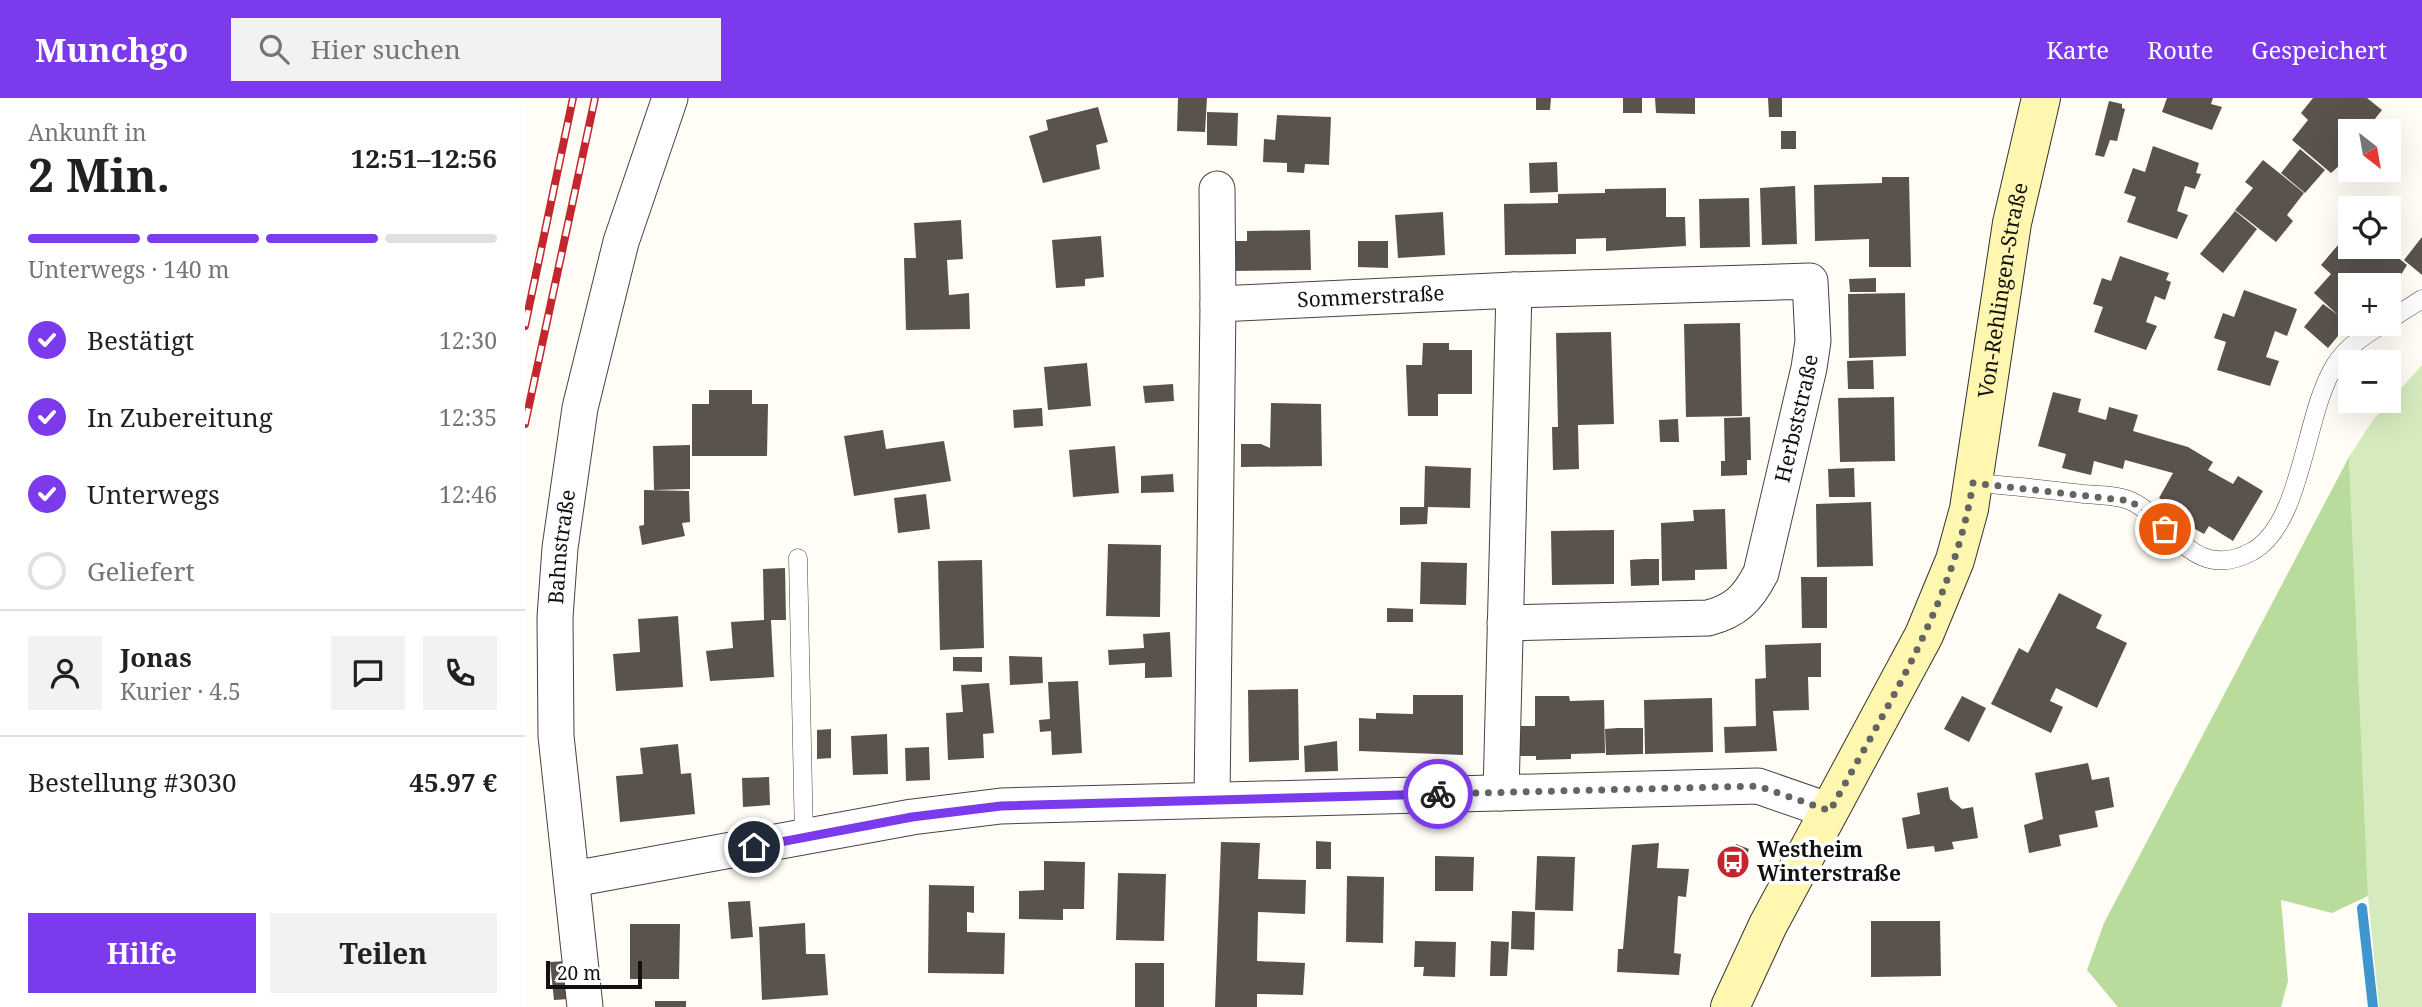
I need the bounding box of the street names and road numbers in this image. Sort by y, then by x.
street label: Von-Rehlingen-Straße [1971,180,2034,400]
street label: Sommerstraße [1296,278,1445,313]
street label: Herbststraße [1768,352,1824,485]
street label: Bahnstraße [541,487,581,605]

